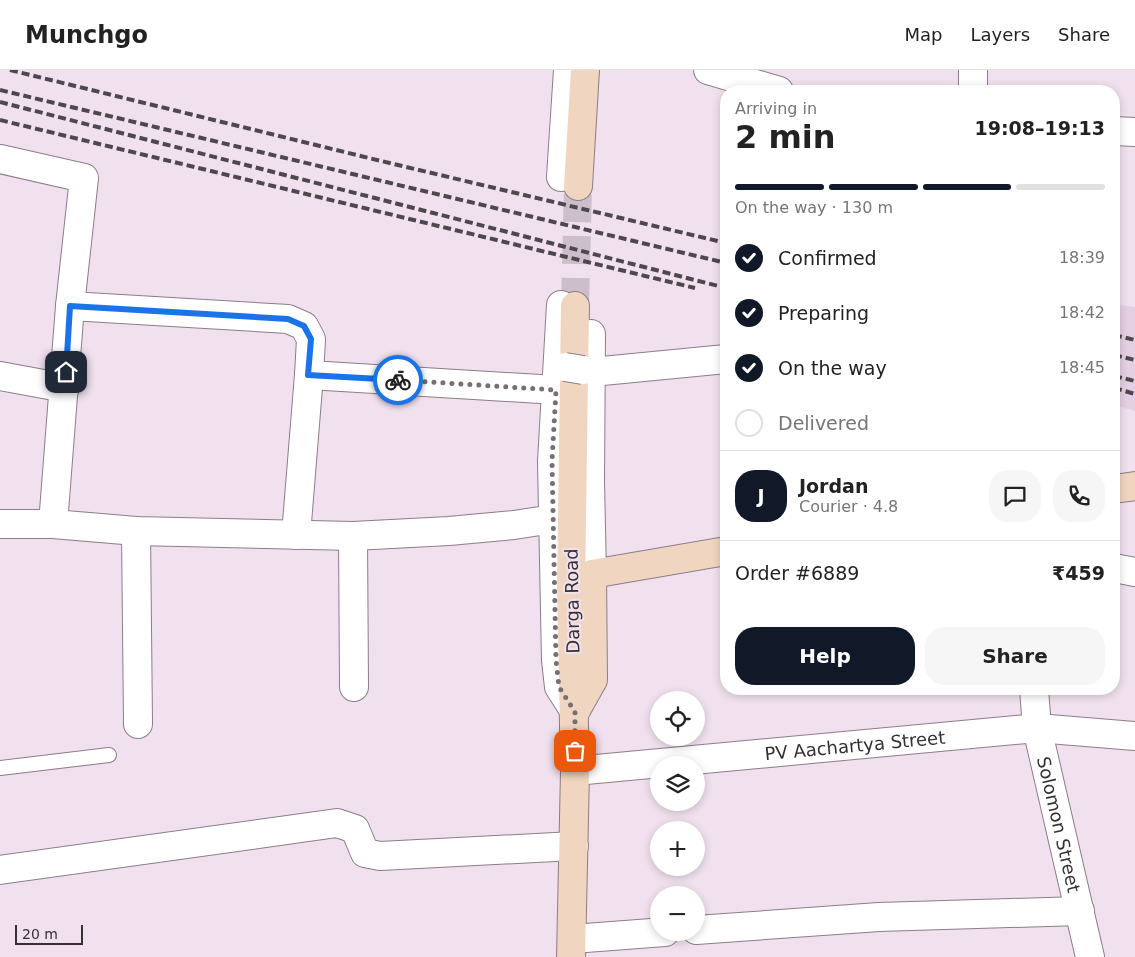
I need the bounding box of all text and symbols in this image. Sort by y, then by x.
text: Munchgo [25,21,148,49]
text: Map [904,24,942,45]
text: Layers [970,24,1030,45]
text: Share [1058,24,1110,45]
text: Arriving in [735,99,817,118]
text: 19:08–19:13 [975,117,1105,139]
text: 2 min [735,118,836,156]
text: On the way · 130 m [735,198,893,217]
icon: check [735,244,763,272]
text: Confirmed [778,247,877,269]
text: 18:39 [1059,248,1105,267]
icon: check [735,299,763,327]
text: Preparing [778,302,869,324]
text: 18:42 [1059,303,1105,322]
pin [45,351,87,393]
icon: check [735,354,763,382]
courier [373,355,423,405]
text: On the way [778,357,887,379]
icon: home [52,358,80,386]
text: 18:45 [1059,358,1105,377]
icon: bike [384,366,412,394]
text: Delivered [778,412,869,434]
button: chat [989,470,1041,522]
button: phone [1053,470,1105,522]
text: Jordan [799,475,868,497]
text: J [757,485,765,507]
text: Courier · 4.8 [799,497,898,516]
street label: Darga Road [561,548,583,654]
text: Order #6889 [735,562,859,584]
text: ₹459 [1052,562,1105,584]
button: Help [735,627,915,685]
button: Share [925,627,1105,685]
map controls [650,691,705,941]
button: locate [650,691,705,746]
street label: PV Aachartya Street [764,726,946,764]
pin [554,730,596,772]
icon: bag [561,737,589,765]
street label: Solomon Street [1033,754,1085,894]
button: layers [650,756,705,811]
button: + [650,821,705,876]
button: − [650,886,705,941]
scale bar [15,922,82,945]
text: 20 m [22,926,58,942]

